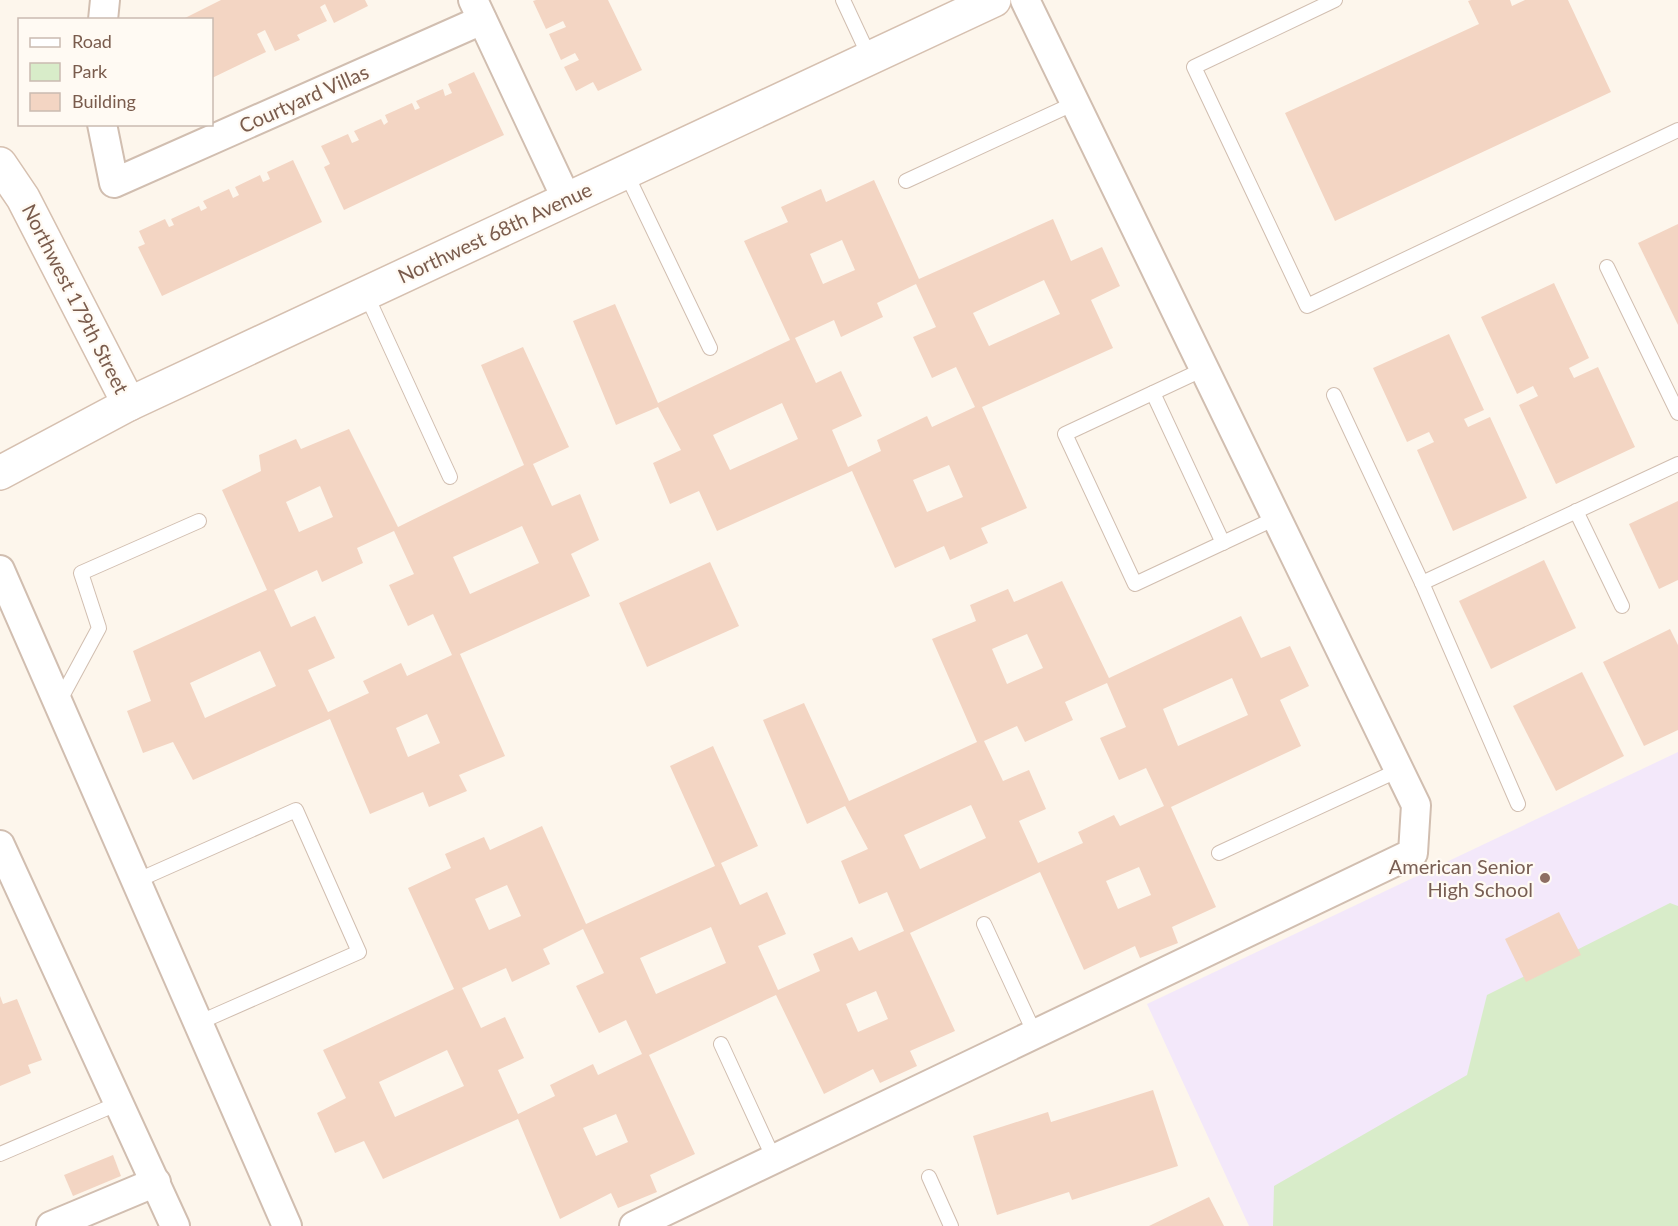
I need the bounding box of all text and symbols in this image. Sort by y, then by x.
legend [18,18,213,126]
text: Road [72,30,112,52]
street label: Courtyard Villas [235,59,372,137]
text: Park [72,60,108,82]
text: Building [72,90,136,112]
street label: Northwest 68th Avenue [394,177,595,288]
street label: Northwest 179th Street [18,200,134,397]
place label: American Senior High School [1389,854,1534,901]
marker: American Senior High School [1538,871,1552,885]

